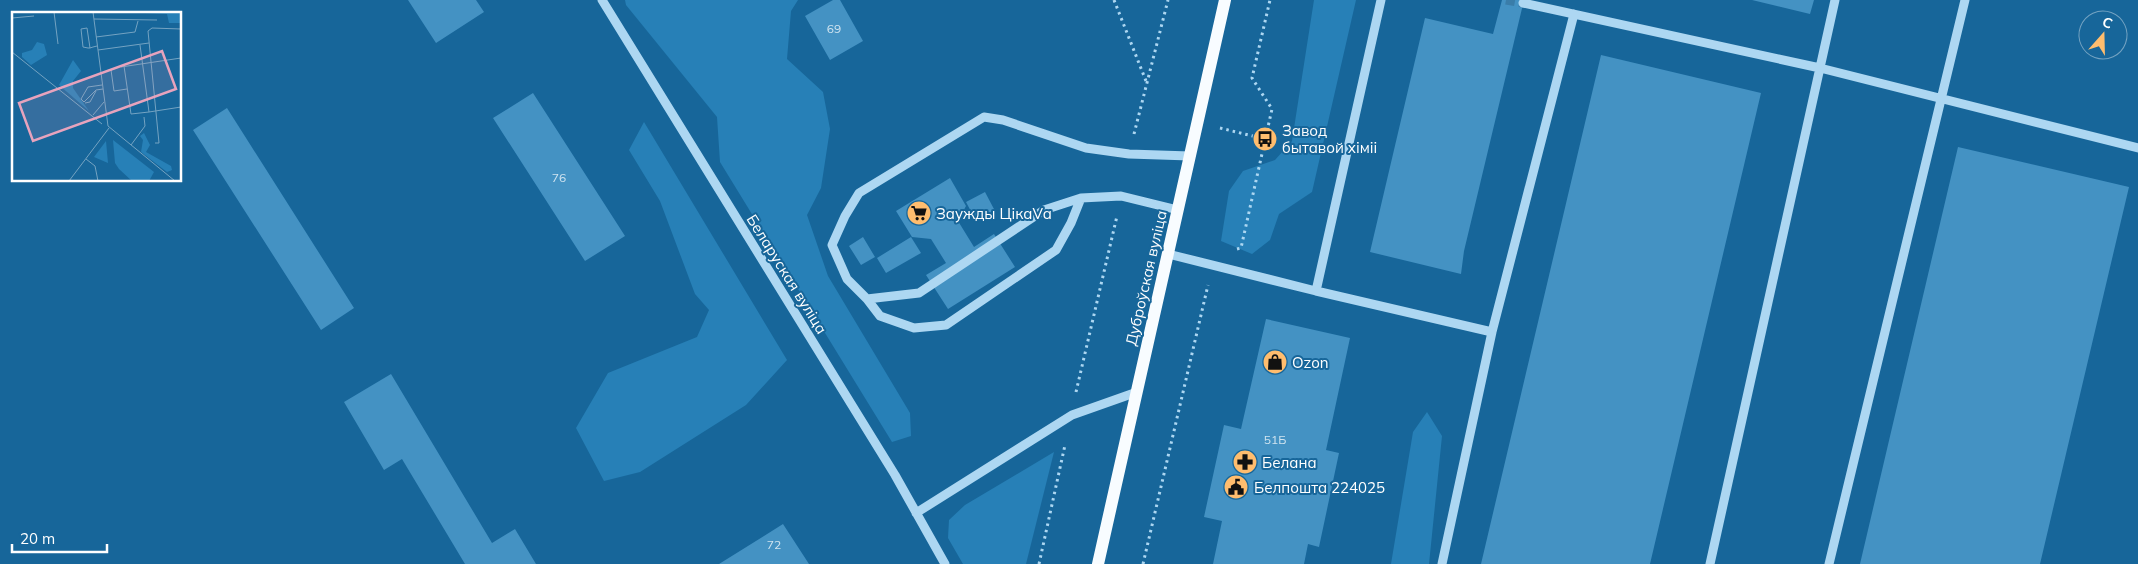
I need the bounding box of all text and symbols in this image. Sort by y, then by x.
north arrow [2078,10,2128,60]
inset map [12,12,181,181]
text: С [2100,13,2115,33]
house number: 69 [827,21,841,36]
place label: Завод бытавой хіміі [1282,121,1377,157]
bus stop icon: Завод бытавой хіміі [1252,126,1278,152]
house number: 76 [552,170,566,185]
supermarket icon: Заужды ЦікаVа [906,200,932,226]
place label: Заужды ЦікаVа [936,204,1052,223]
street label: Дуброўская вуліца [1121,209,1171,347]
street label: Беларуская вуліца [743,211,831,337]
shop icon: Ozon [1262,349,1288,375]
place label: Ozon [1292,353,1329,372]
house number: 51Б [1264,432,1286,447]
pharmacy icon: Белана [1232,449,1258,475]
place label: Белана [1262,453,1317,472]
public building icon: Белпошта 224025 [1223,474,1249,500]
place label: Белпошта 224025 [1254,478,1385,497]
scale bar [12,522,108,554]
text: 20 m [20,529,55,548]
house number: 72 [767,537,781,552]

